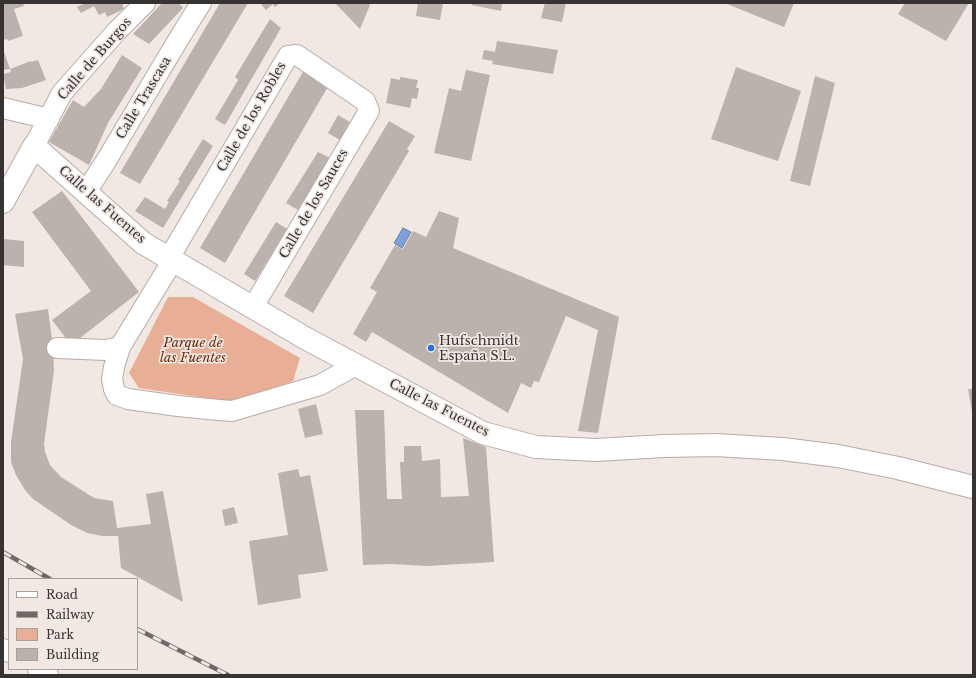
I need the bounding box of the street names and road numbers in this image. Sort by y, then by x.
street label: Calle de Burgos [55,15,135,103]
street label: Calle Trascasa [113,54,175,142]
street label: Calle de los Robles [214,59,290,175]
street label: Calle de los Sauces [276,146,352,262]
street label: Calle las Fuentes [55,163,149,247]
street label: Calle las Fuentes [386,376,492,440]

